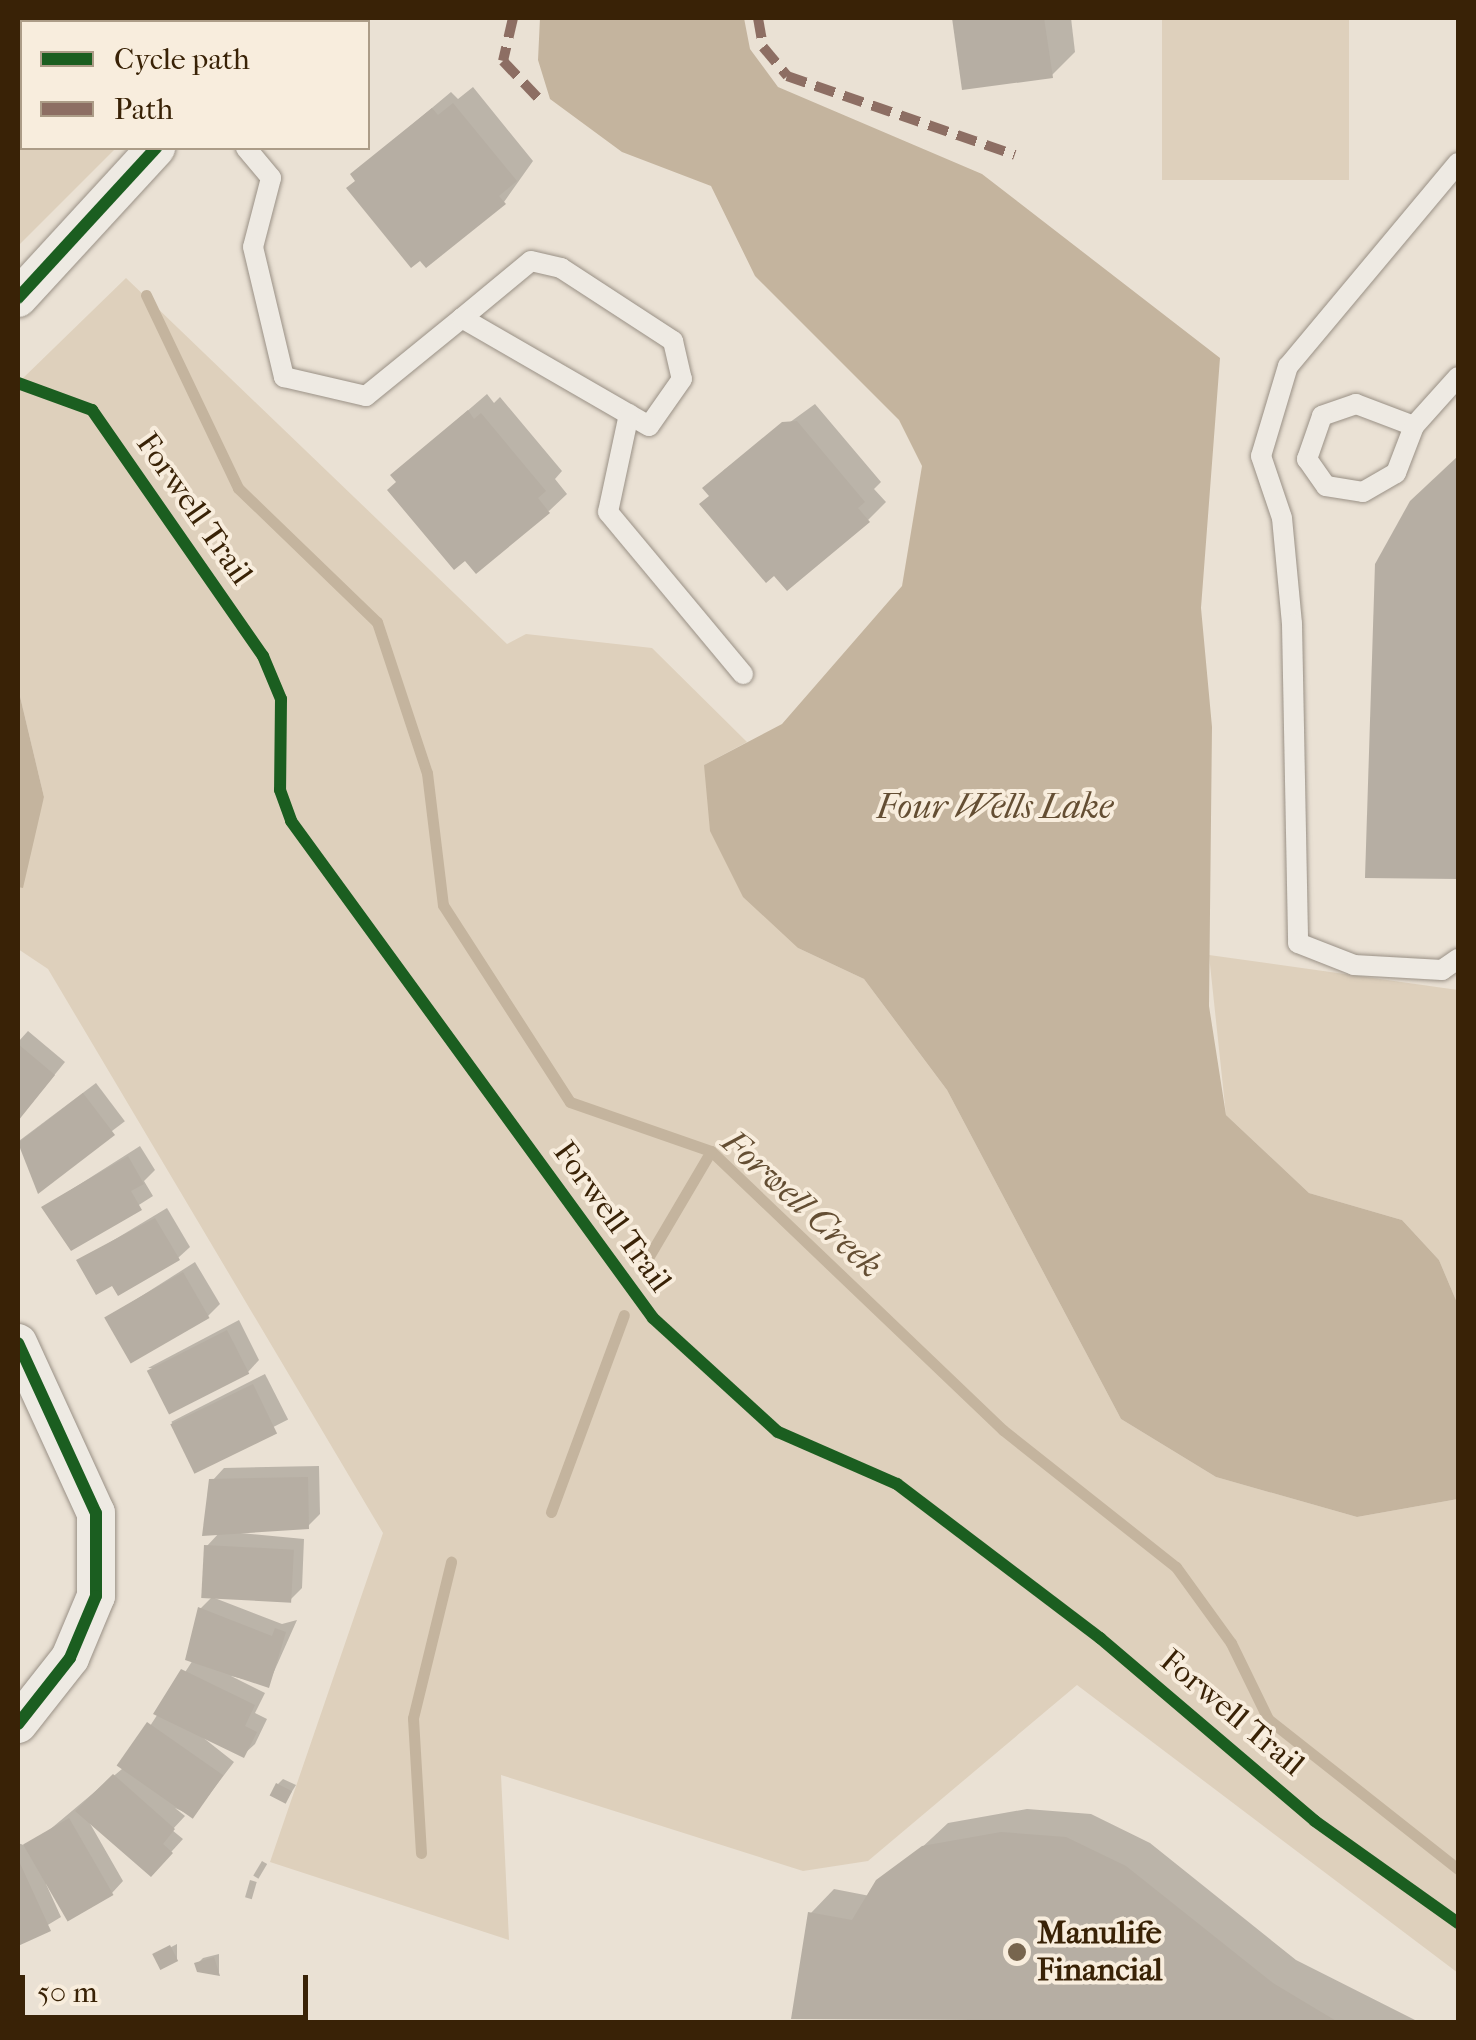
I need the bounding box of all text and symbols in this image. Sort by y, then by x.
legend [20,20,370,150]
text: Cycle path [114,42,250,77]
text: Path [114,92,173,127]
street label: Forwell Trail [128,426,260,592]
water label: Four Wells Lake [877,786,1113,828]
water label: Forwell Creek [713,1121,891,1287]
street label: Forwell Trail [545,1134,679,1300]
street label: Forwell Trail [1152,1642,1312,1784]
place label: Manulife Financial [1037,1915,1163,1990]
marker: Manulife Financial [1006,1941,1028,1963]
scale bar [25,1955,312,2017]
text: 50 m [37,1975,98,2010]

